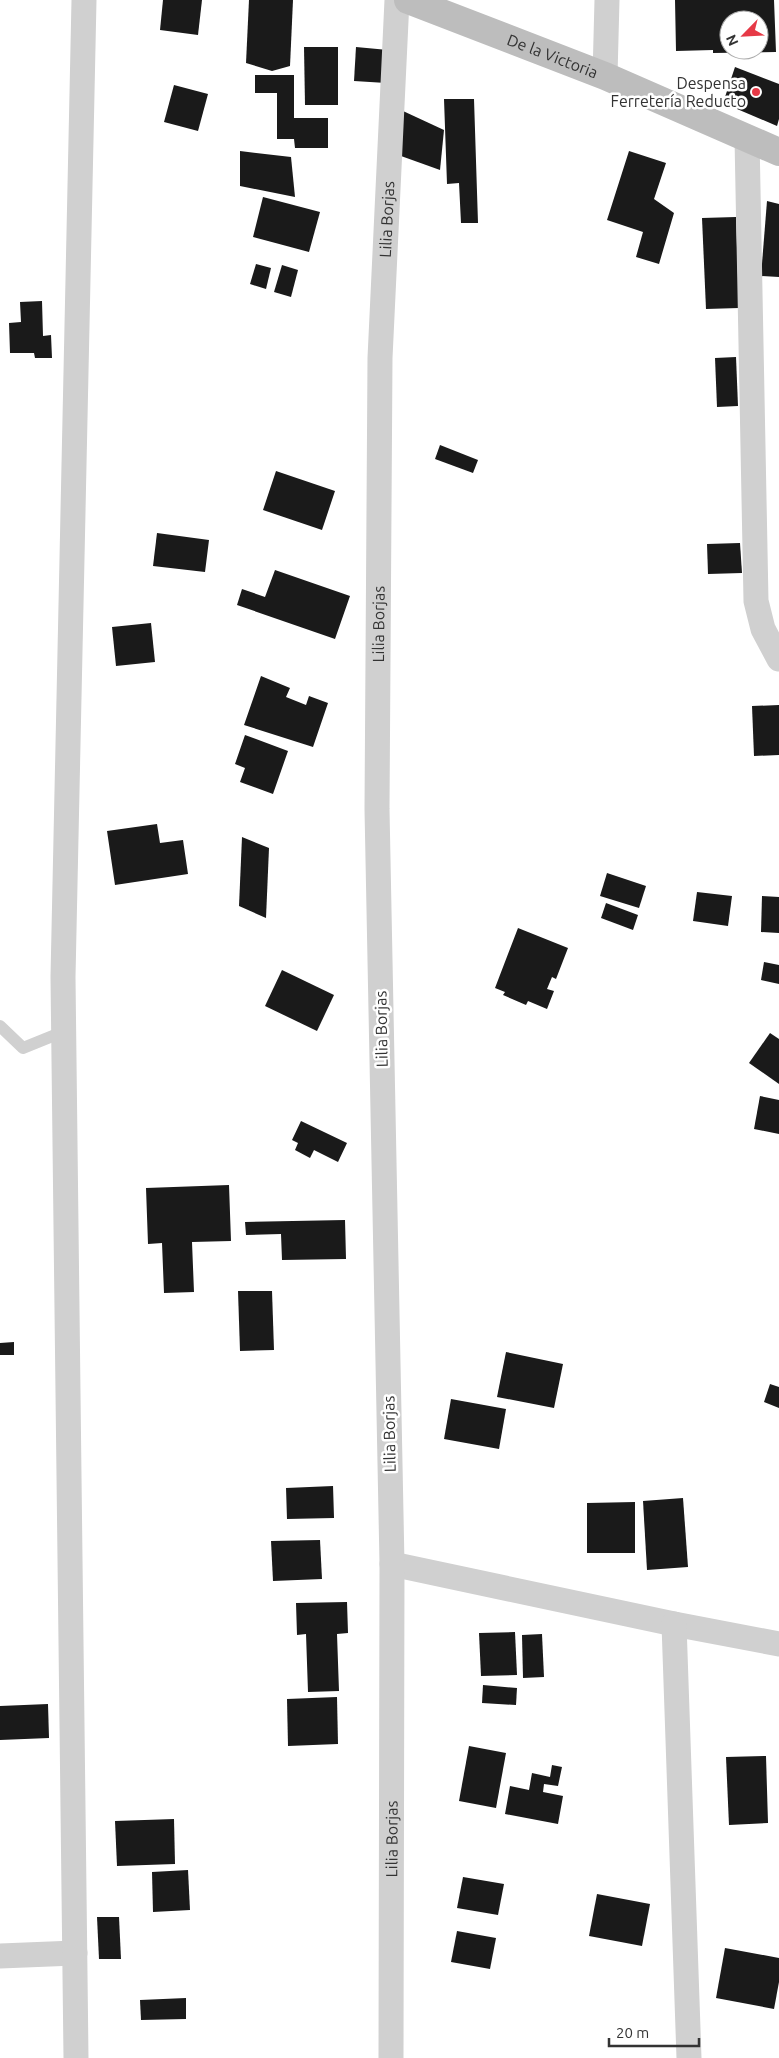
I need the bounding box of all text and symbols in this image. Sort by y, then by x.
north arrow [719,10,769,60]
street label: De la Victoria [505,30,601,81]
text: N [723,32,742,48]
place label: Despensa Ferretería Reducto [611,74,746,110]
marker: Despensa Ferretería Reducto [750,86,762,98]
street label: Lilia Borjas [376,181,397,258]
street label: Lilia Borjas [369,586,387,663]
street label: Lilia Borjas [371,990,391,1067]
street label: Lilia Borjas [379,1395,399,1472]
street label: Lilia Borjas [382,1801,401,1877]
scale bar [609,2016,699,2048]
text: 20 m [616,2024,649,2041]

